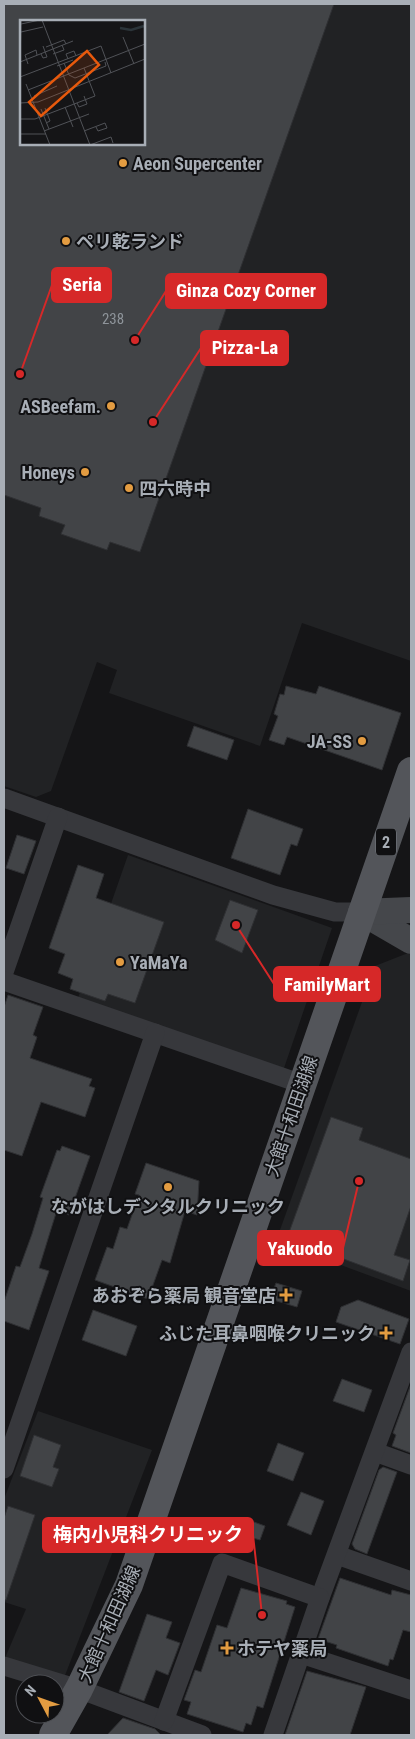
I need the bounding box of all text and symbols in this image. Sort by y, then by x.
inset map [20,20,145,145]
place label: Aeon Supercenter [133,153,262,174]
marker: Aeon Supercenter [117,157,129,169]
place label: ペリ乾ランド [76,231,184,252]
marker: ペリ乾ランド [60,235,72,247]
callout: Seria [52,268,111,302]
text: Seria [62,273,102,296]
callout: Ginza Cozy Corner [166,274,326,308]
text: Ginza Cozy Corner [176,279,316,302]
house number: 238 [102,310,124,328]
callout: Pizza-La [201,331,288,365]
text: Pizza-La [212,336,278,359]
place label: ASBeefam. [20,396,101,417]
marker: ASBeefam. [105,400,117,412]
place label: Honeys [21,462,75,483]
marker: Honeys [79,466,91,478]
place label: 四六時中 [139,478,211,499]
marker: 四六時中 [123,482,135,494]
place label: JA-SS [307,731,352,752]
marker: JA-SS [356,735,368,747]
road number: 2 [376,829,396,856]
place label: YaMaYa [130,952,188,973]
marker: YaMaYa [114,956,126,968]
callout: FamilyMart [274,967,380,1001]
text: FamilyMart [284,973,370,996]
street label: 大館十和田湖線 [261,1053,321,1179]
marker: ながはしデンタルクリニック [162,1181,174,1193]
place label: ながはしデンタルクリニック [51,1196,285,1217]
callout: Yakuodo [258,1231,343,1265]
text: Yakuodo [267,1237,333,1260]
place label: あおぞら薬局 観音堂店 [92,1285,276,1306]
marker: あおぞら薬局 観音堂店 [280,1289,292,1301]
place label: ふじた耳鼻咽喉クリニック [159,1323,375,1344]
marker: ふじた耳鼻咽喉クリニック [379,1326,393,1340]
callout: 梅内小児科クリニック [43,1518,253,1552]
text: 梅内小児科クリニック [53,1523,243,1546]
street label: 大館十和田湖線 [74,1562,144,1686]
place label: ホテヤ薬局 [237,1638,327,1659]
marker: ホテヤ薬局 [221,1642,233,1654]
north arrow [15,1674,65,1724]
text: N [21,1682,39,1699]

